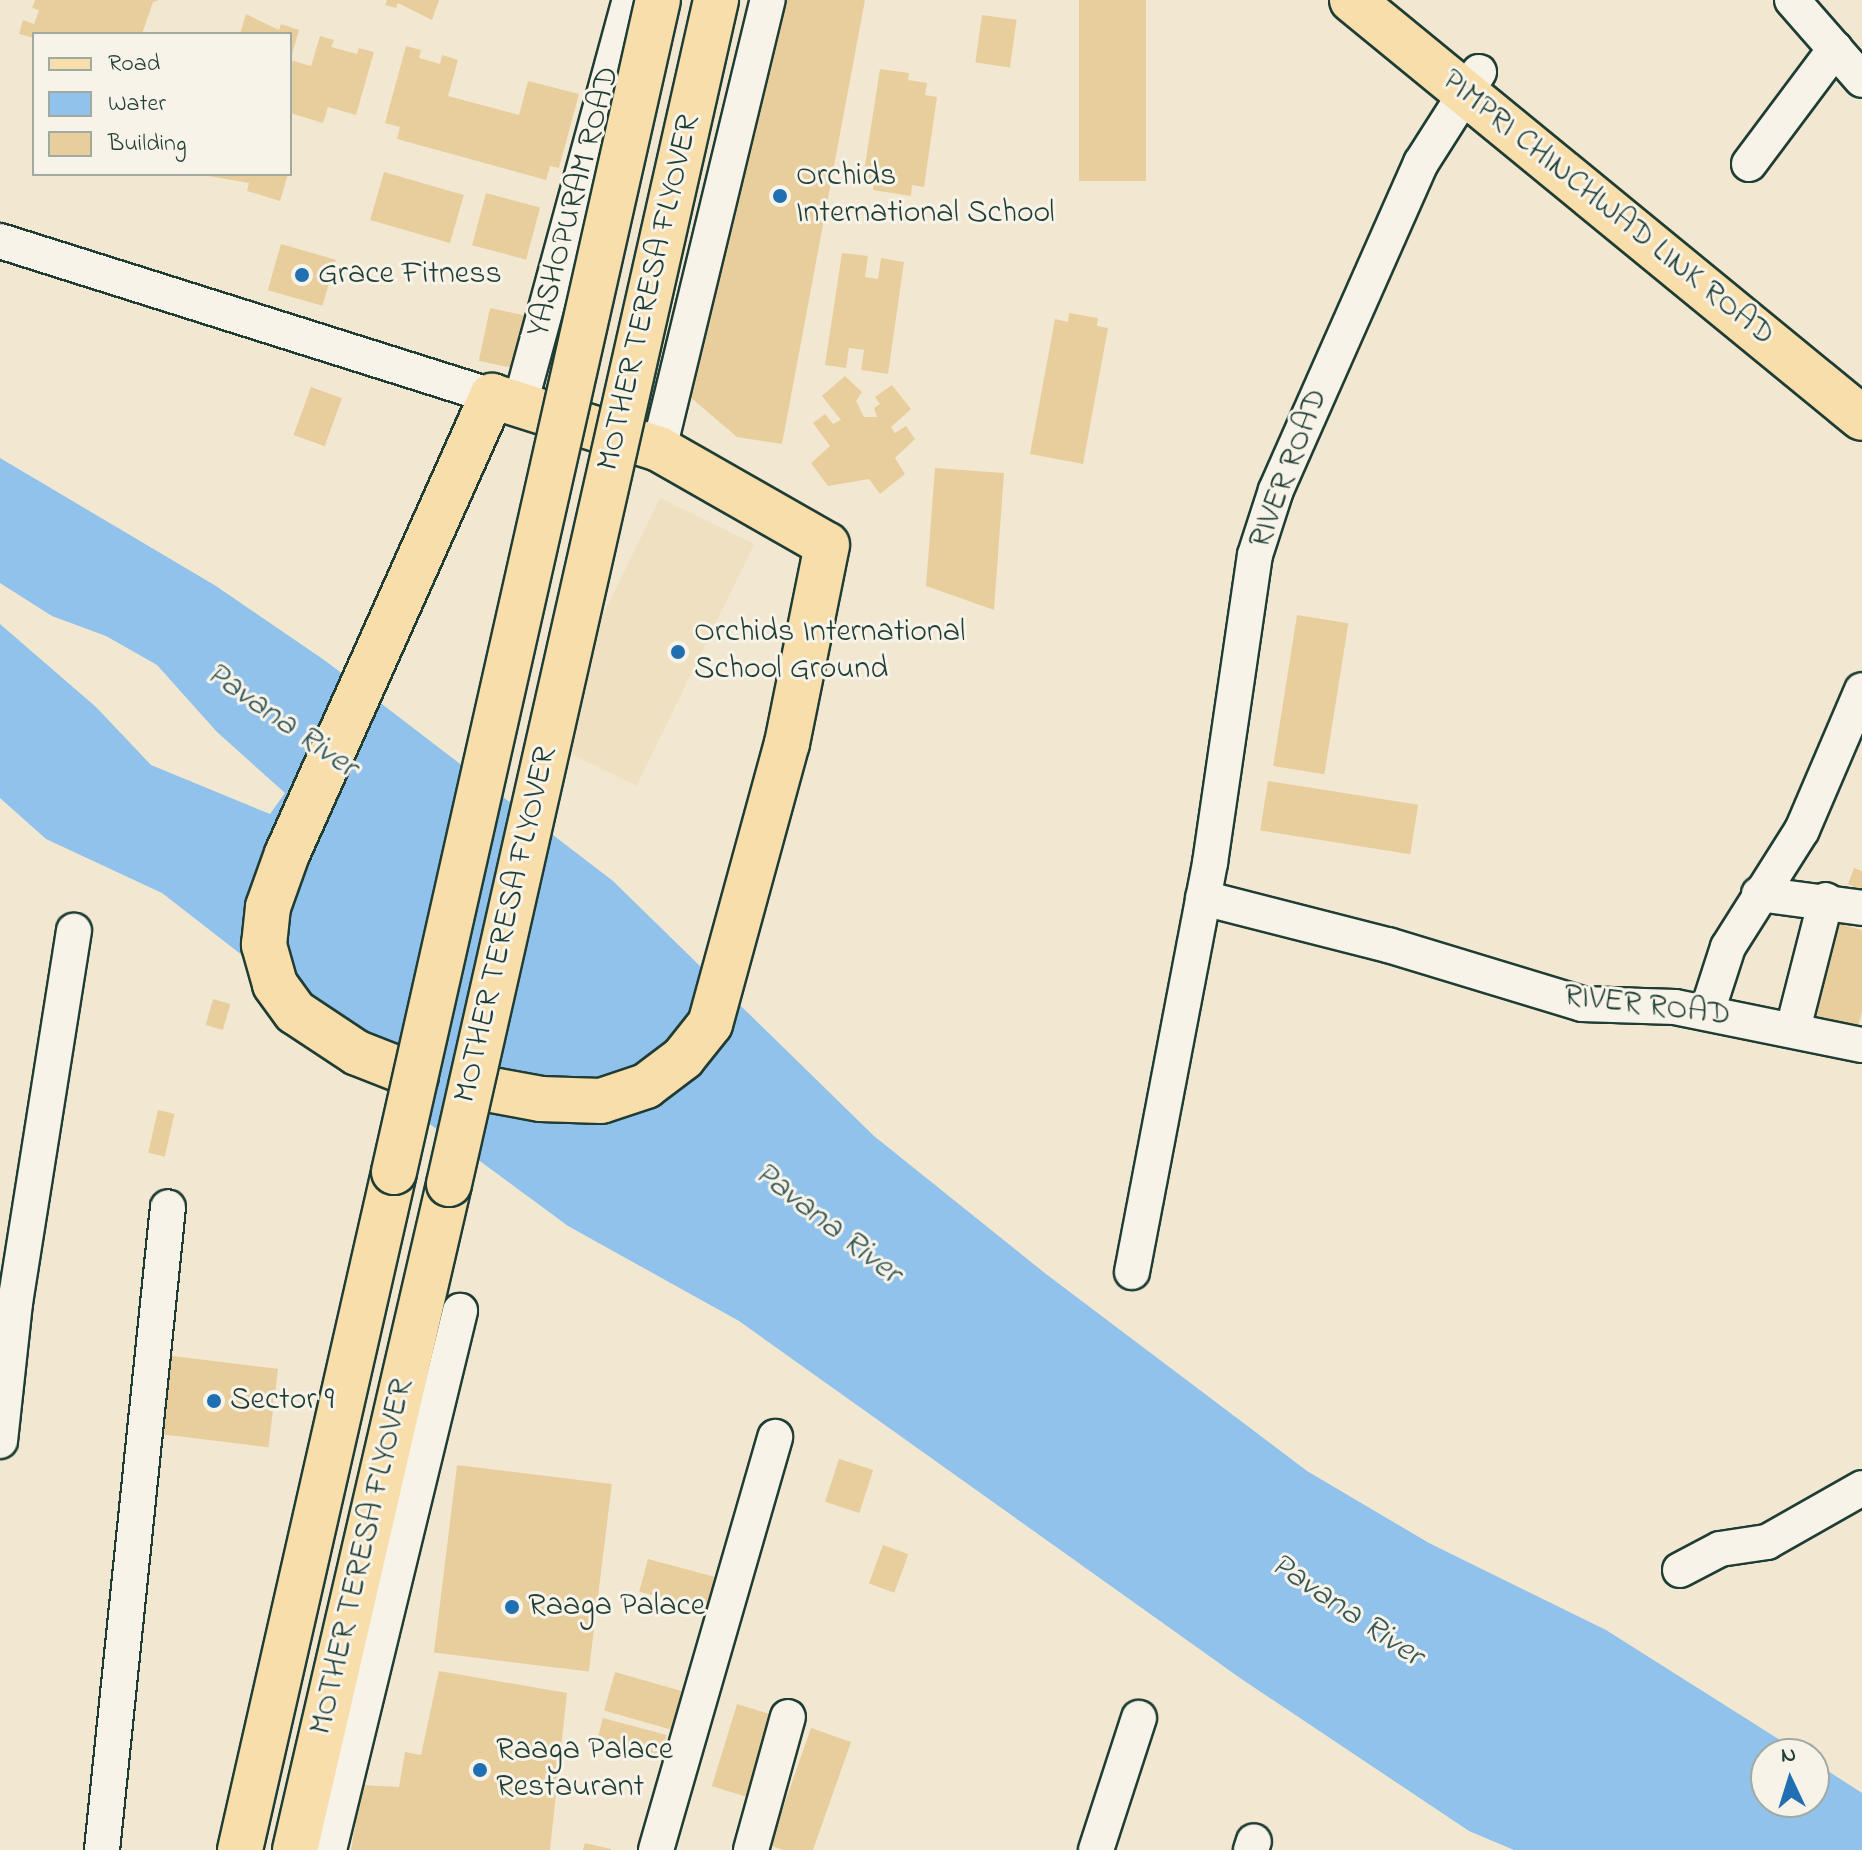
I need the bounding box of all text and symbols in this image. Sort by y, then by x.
legend [32,32,292,176]
text: Road [108,47,160,82]
street label: YASHOPURAM ROAD [520,63,630,341]
street label: PIMPRI CHINCHWAD LINK ROAD [1433,63,1781,355]
text: Water [108,87,166,122]
street label: MOTHER TERESA FLYOVER [590,111,710,475]
text: Building [108,127,187,162]
place label: Orchids International School [796,159,1055,234]
marker: Orchids International School [771,187,789,205]
place label: Grace Fitness [318,256,502,294]
marker: Grace Fitness [293,266,311,284]
street label: RIVER ROAD [1242,384,1338,554]
place label: Orchids International School Ground [694,615,965,690]
marker: Orchids International School Ground [669,643,687,661]
water label: Pavana River [197,654,365,788]
street label: MOTHER TERESA FLYOVER [447,743,567,1107]
street label: RIVER ROAD [1561,978,1733,1036]
water label: Pavana River [745,1154,909,1294]
street label: MOTHER TERESA FLYOVER [303,1375,423,1739]
place label: Sector 9 [230,1382,334,1420]
marker: Sector 9 [205,1392,223,1410]
water label: Pavana River [1262,1545,1430,1677]
place label: Raaga Palace [528,1588,705,1626]
marker: Raaga Palace [503,1598,521,1616]
place label: Raaga Palace Restaurant [496,1733,673,1808]
north arrow [1750,1738,1830,1818]
text: N [1780,1740,1797,1773]
marker: Raaga Palace Restaurant [471,1761,489,1779]

